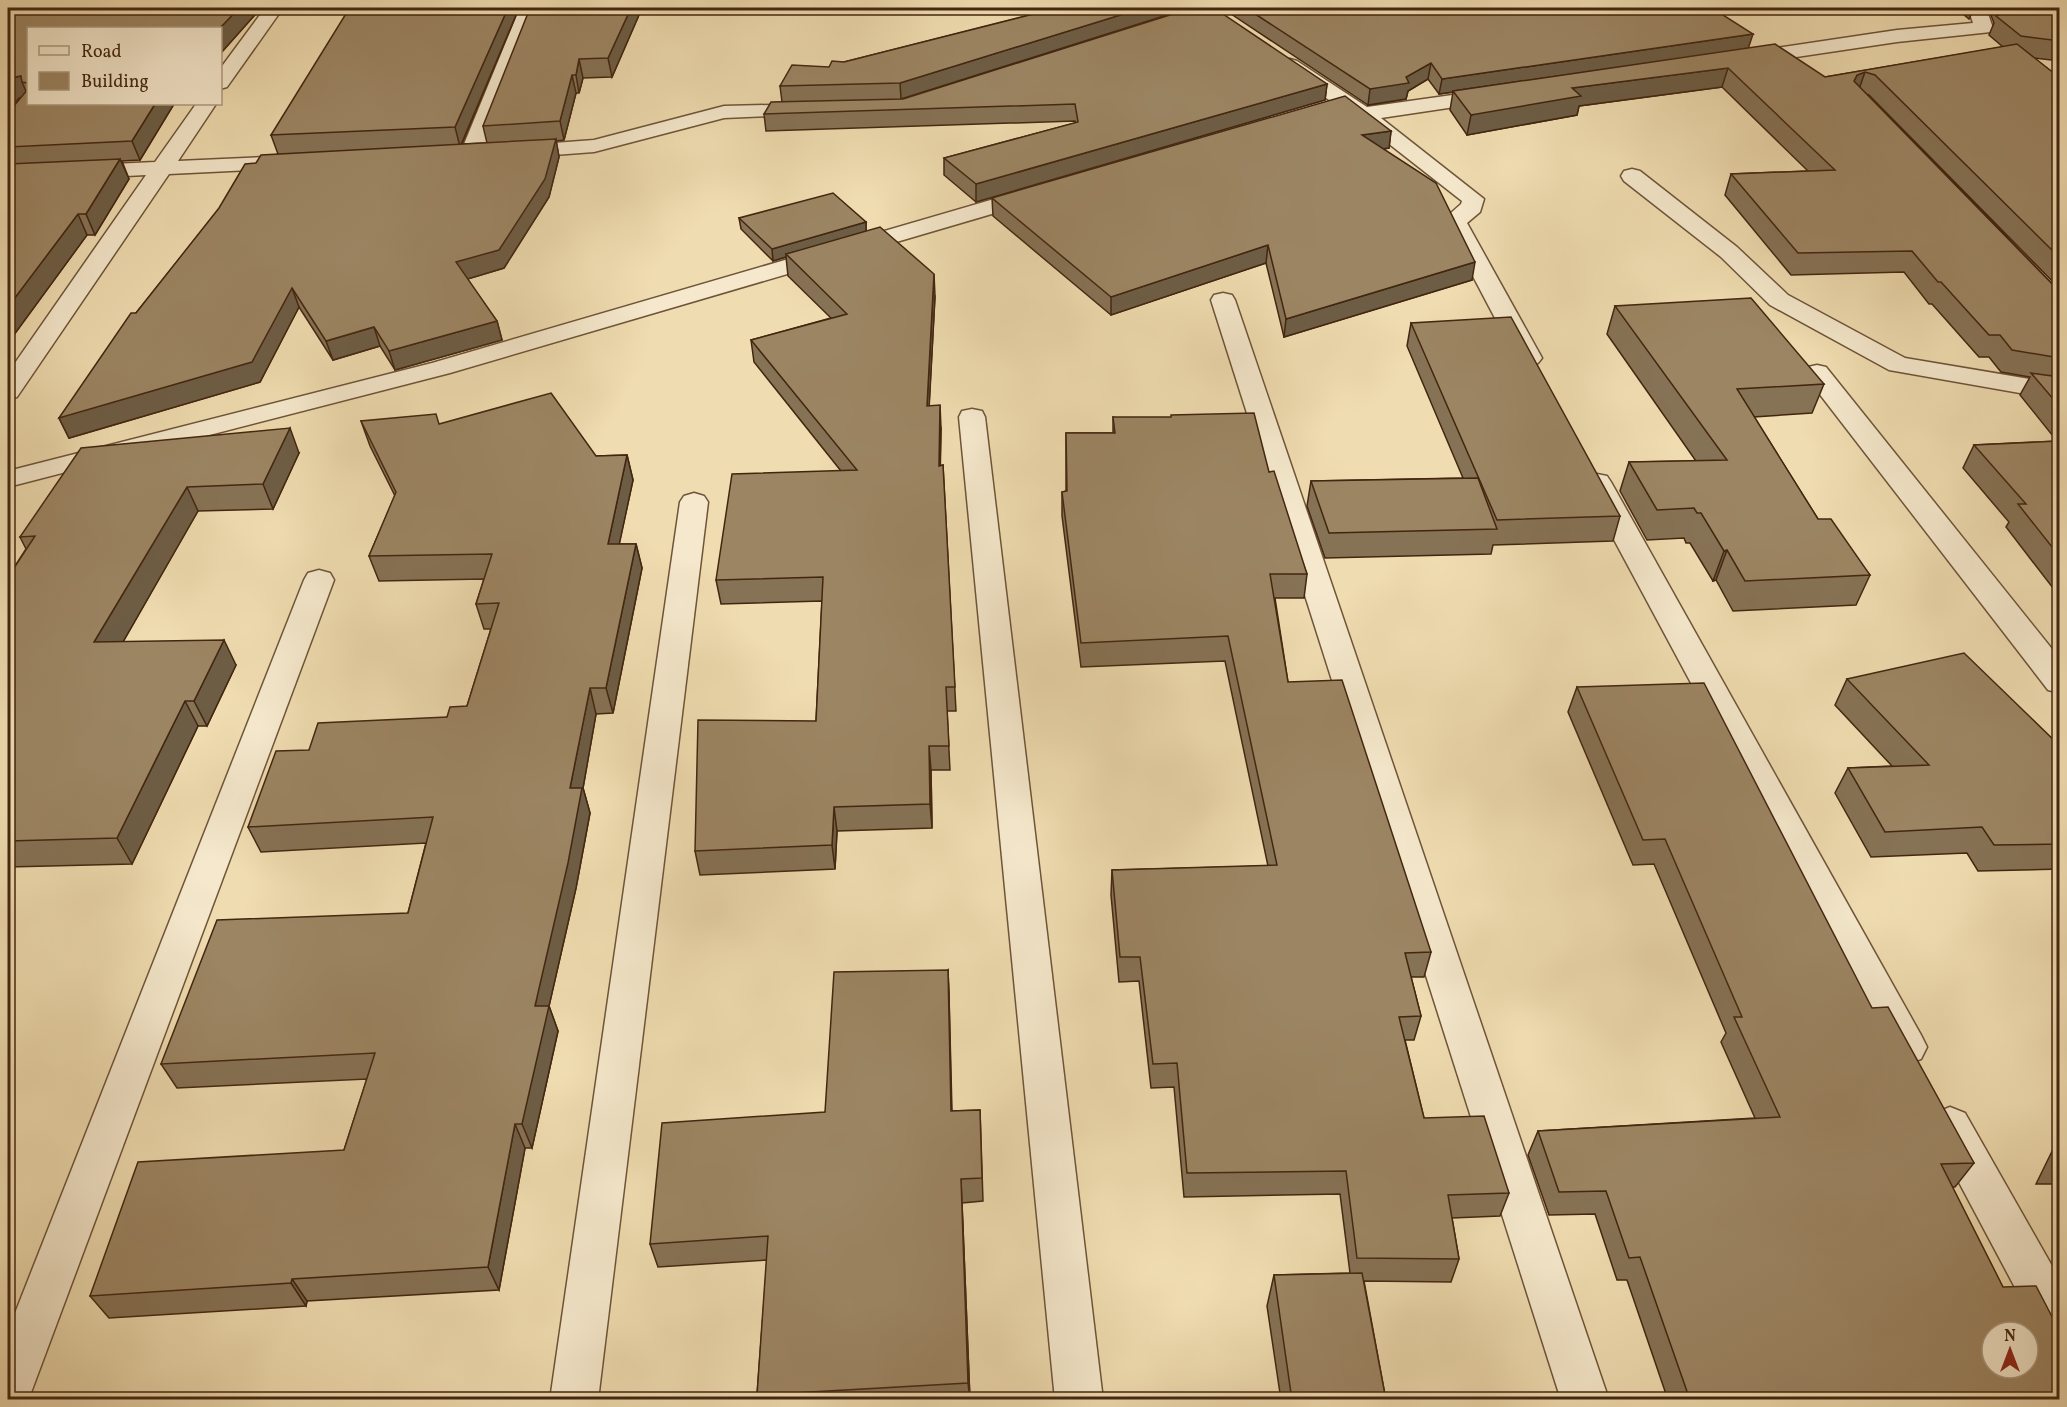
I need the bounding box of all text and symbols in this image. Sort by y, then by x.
legend [27,27,222,105]
text: Road [81,40,122,65]
text: Building [81,70,149,95]
north arrow [1980,1320,2040,1380]
text: N [2004,1326,2016,1348]

